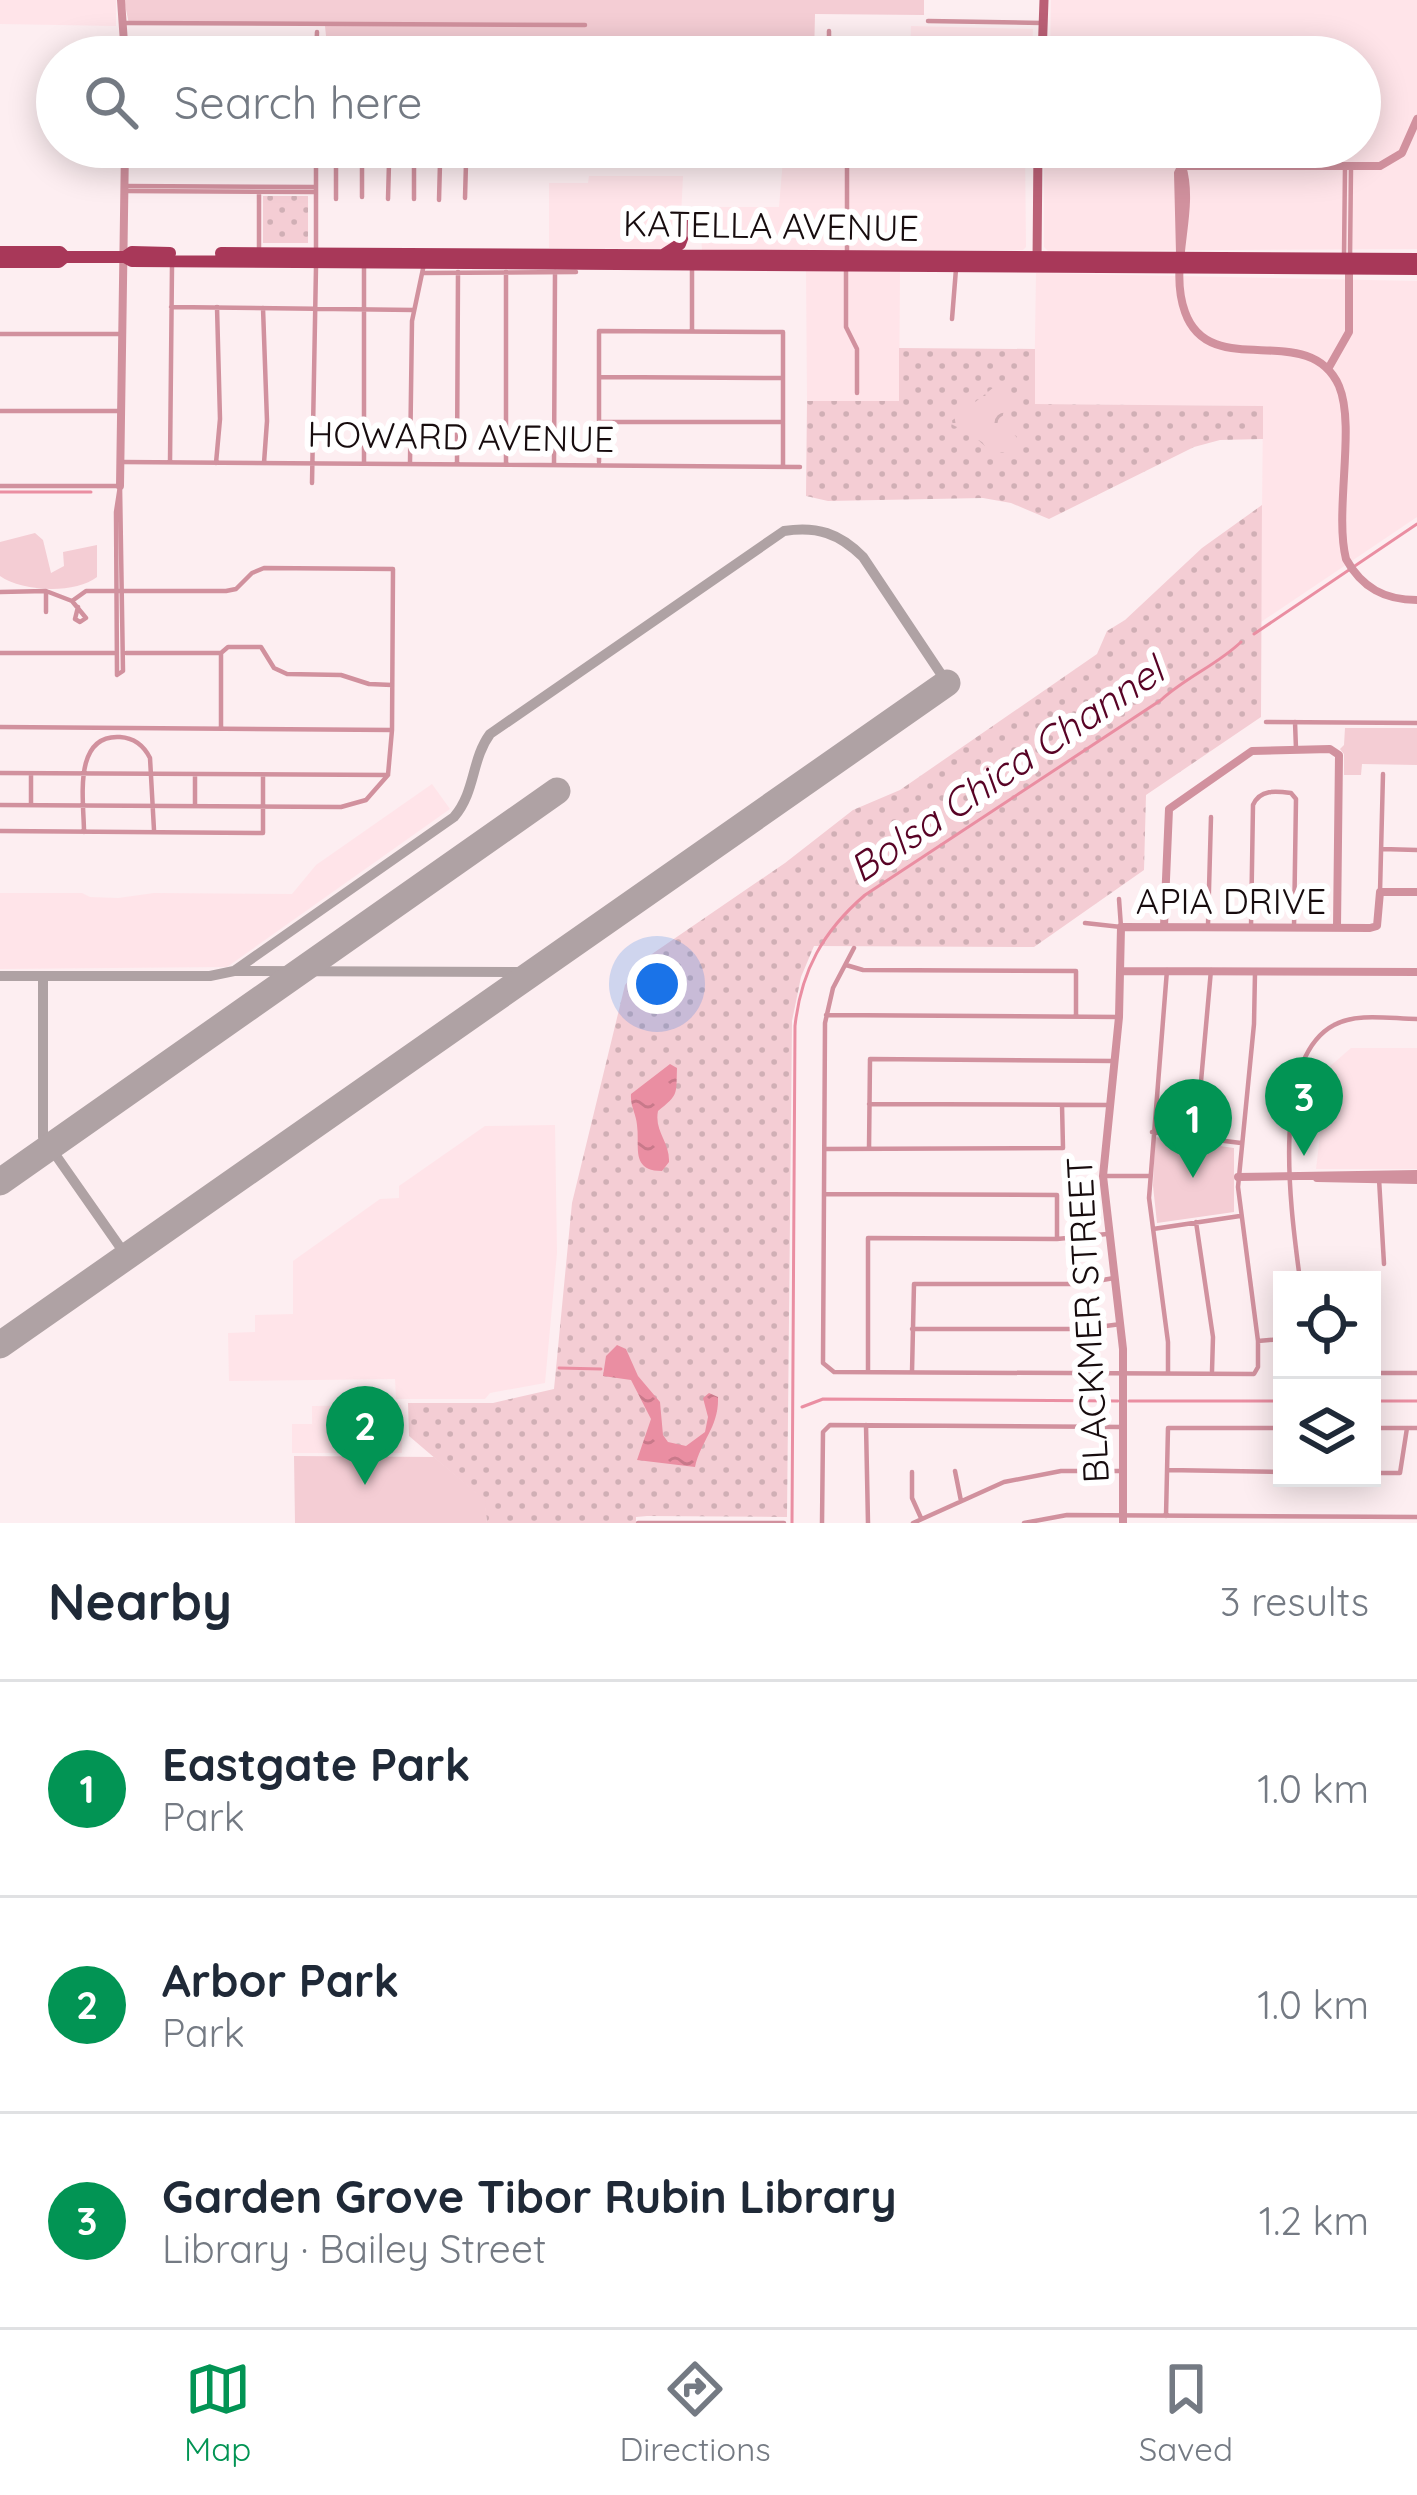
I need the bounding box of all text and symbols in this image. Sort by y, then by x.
search box [36,36,1381,168]
icon: search [78,69,144,135]
text: Search here [174,74,422,130]
street label: KATELLA AVENUE [623,200,919,250]
street label: HOWARD AVENUE [307,411,615,461]
water label: Bolsa Chica Channel [840,643,1176,892]
street label: APIA DRIVE [1136,878,1326,923]
your location [627,954,687,1014]
pin: 3 [1265,1057,1343,1156]
pin: 1 [1154,1079,1232,1178]
street label: BLACKMER STREET [1056,1156,1118,1484]
map controls [1273,1271,1381,1487]
button: locate [1273,1271,1381,1379]
button: layers [1273,1379,1381,1487]
pin: 2 [326,1386,404,1485]
text: Nearby [48,1569,232,1633]
text: 3 results [1220,1577,1369,1626]
text: Eastgate Park [162,1736,470,1792]
text: 1 [79,1764,95,1813]
text: 1.0 km [1257,1764,1369,1813]
text: Park [162,1792,245,1841]
text: Arbor Park [162,1952,399,2008]
text: 2 [76,1980,98,2029]
text: 1.0 km [1257,1980,1369,2029]
text: Park [162,2008,245,2057]
text: Garden Grove Tibor Rubin Library [162,2168,897,2224]
text: 3 [77,2196,97,2245]
text: 1.2 km [1259,2196,1369,2245]
text: Library · Bailey Street [162,2224,546,2273]
tab: Map [184,2356,251,2469]
tab: Directions [619,2356,771,2469]
tab: Saved [1139,2356,1233,2469]

